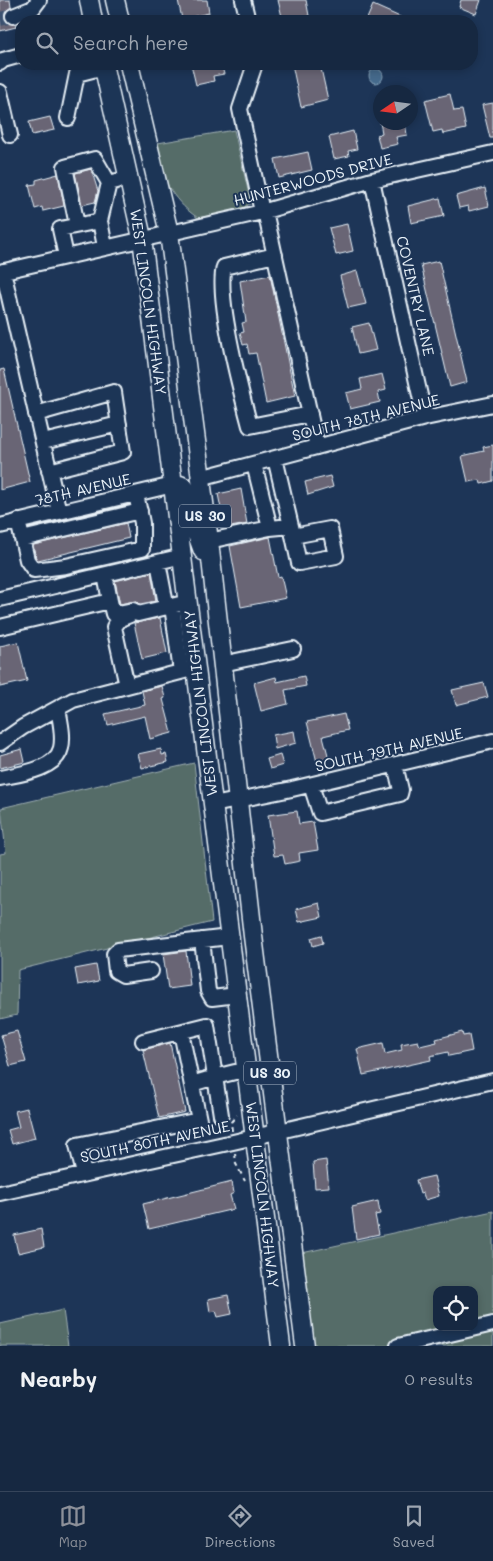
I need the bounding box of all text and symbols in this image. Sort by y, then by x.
search box [15,15,478,70]
icon: search [33,29,61,57]
text: Search here [73,30,189,55]
north arrow [373,85,418,130]
street label: HUNTERWOODS DRIVE [231,148,395,210]
street label: WEST LINCOLN HIGHWAY [126,208,172,396]
street label: COVENTRY LANE [392,234,440,358]
street label: SOUTH 78TH AVENUE [290,389,442,445]
street label: 78TH AVENUE [33,468,133,510]
road number: US 30 [179,504,231,528]
street label: WEST LINCOLN HIGHWAY [179,609,221,797]
street label: SOUTH 79TH AVENUE [313,722,465,776]
road number: US 30 [244,1062,296,1084]
street label: WEST LINCOLN HIGHWAY [242,1101,284,1289]
street label: SOUTH 80TH AVENUE [78,1115,232,1167]
map controls [433,1286,478,1331]
button: locate [433,1286,478,1331]
text: Nearby [20,1365,97,1392]
text: 0 results [405,1368,473,1389]
tab: Map [59,1502,87,1551]
tab: Directions [204,1502,276,1551]
tab: Saved [393,1502,434,1551]

